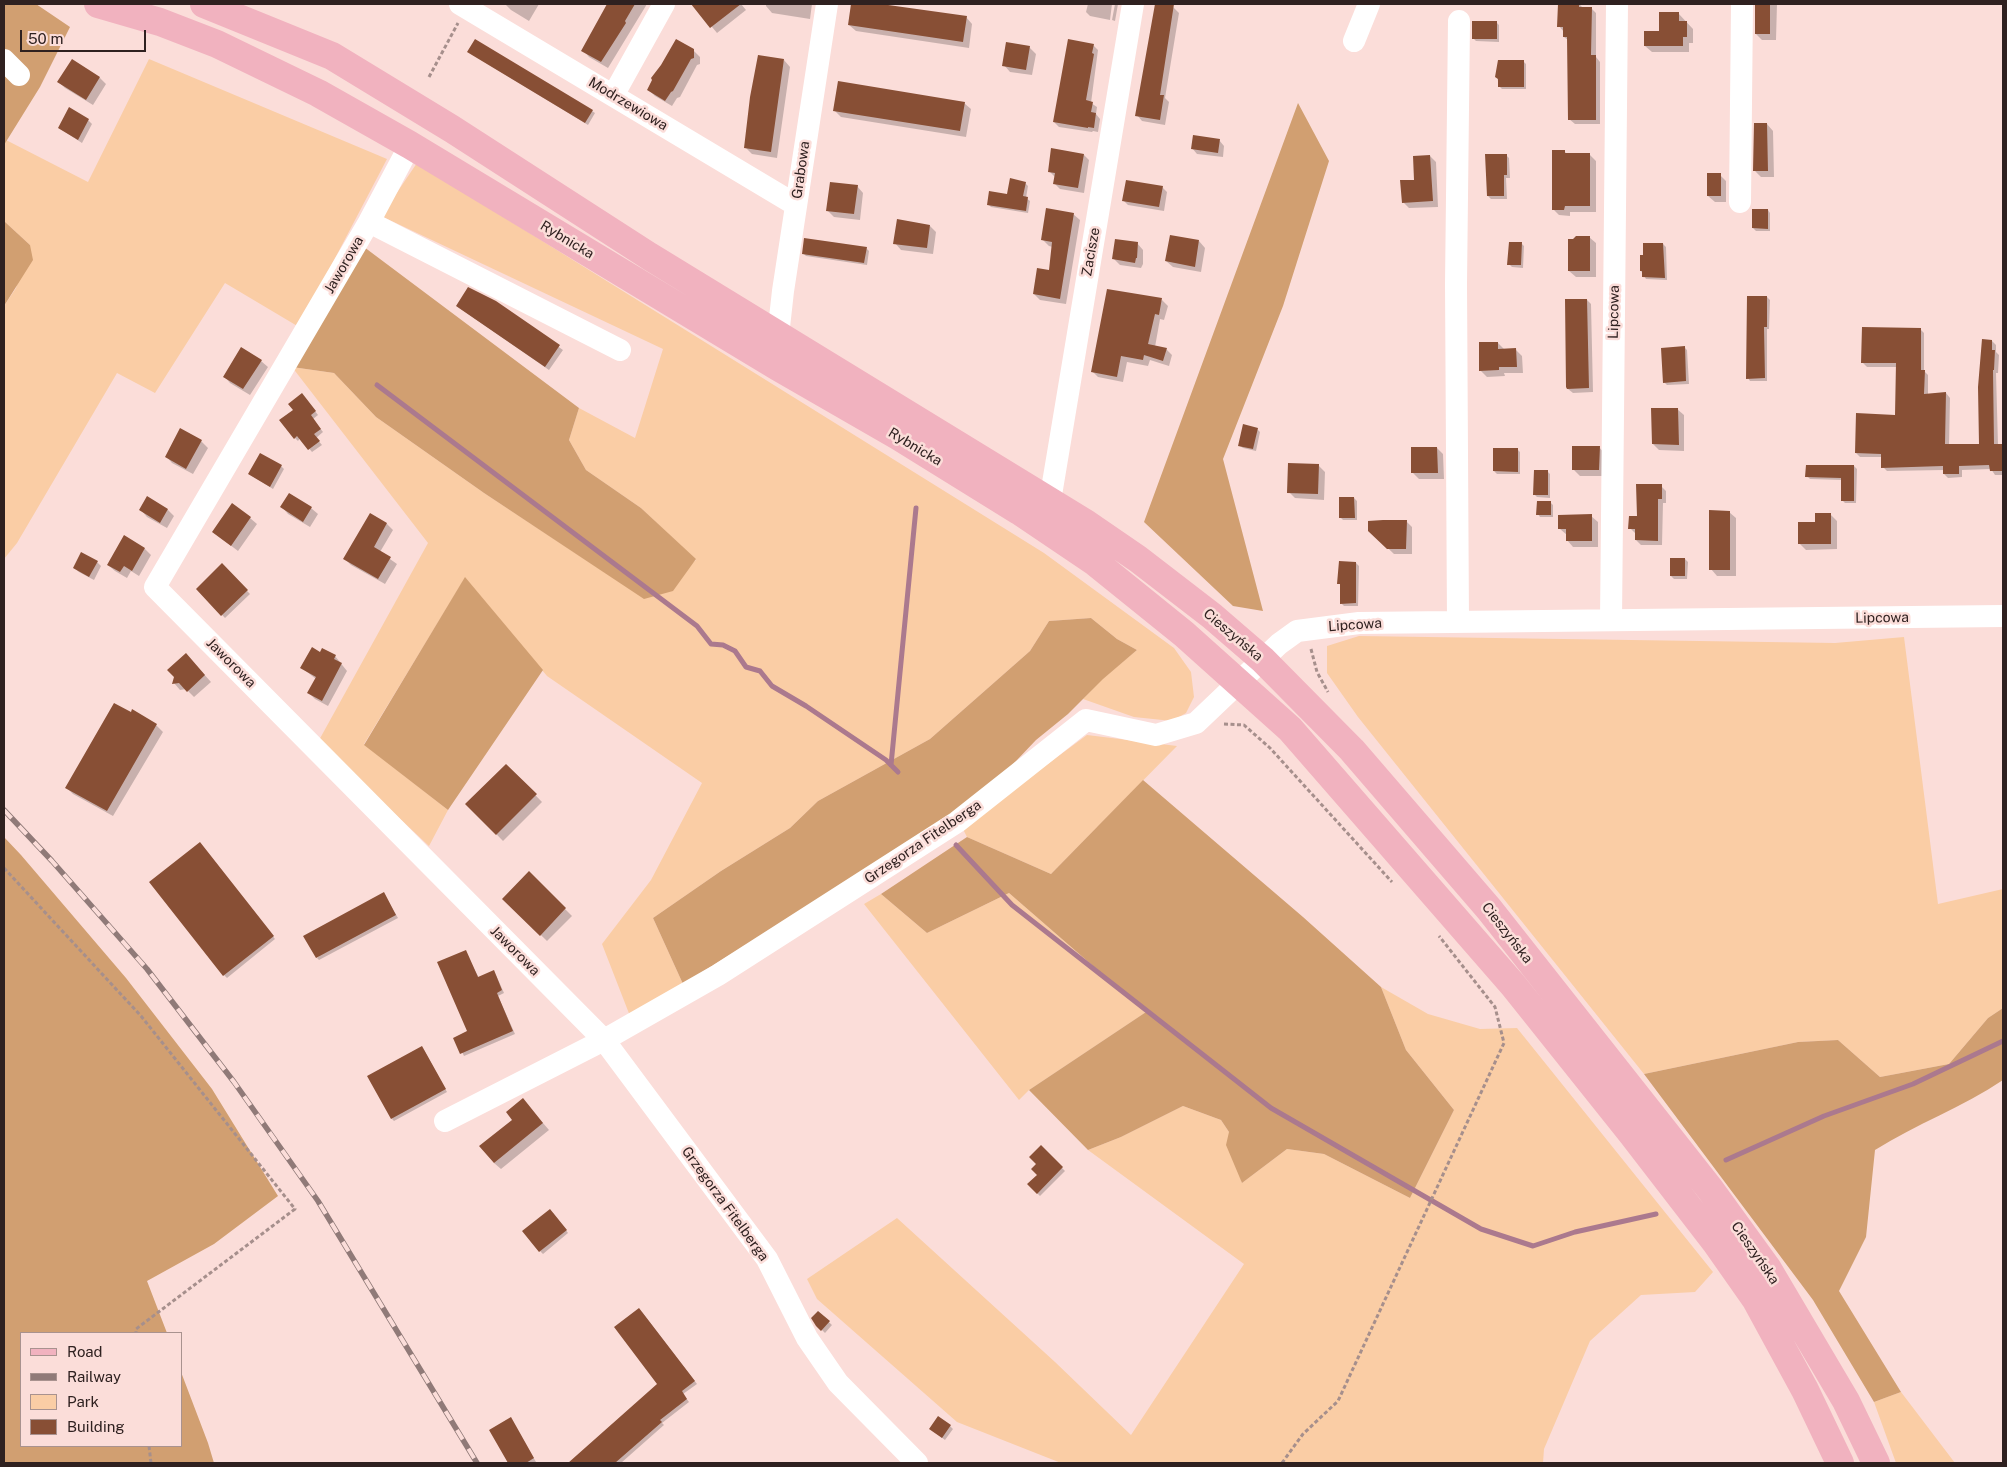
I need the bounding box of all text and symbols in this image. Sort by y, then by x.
scale bar [22,20,149,52]
text: 50 m [28,30,63,47]
street label: Modrzewiowa [585,74,671,134]
street label: Grabowa [789,140,813,200]
street label: Rybnicka [537,217,597,263]
street label: Zacisze [1078,226,1104,278]
street label: Jaworowa [321,233,367,297]
street label: Lipcowa [1605,285,1623,339]
street label: Rybnicka [885,424,945,470]
street label: Cieszyńska [1200,605,1266,665]
street label: Lipcowa [1855,609,1909,627]
street label: Lipcowa [1328,615,1382,635]
street label: Jaworowa [203,635,259,691]
street label: Grzegorza Fitelberga [861,797,985,887]
street label: Cieszyńska [1478,899,1536,967]
street label: Jaworowa [487,923,543,979]
street label: Grzegorza Fitelberga [678,1144,772,1264]
street label: Cieszyńska [1727,1218,1783,1288]
legend [20,1332,182,1447]
text: Road [67,1343,103,1360]
text: Railway [67,1368,121,1385]
text: Park [67,1393,99,1410]
text: Building [67,1418,125,1435]

